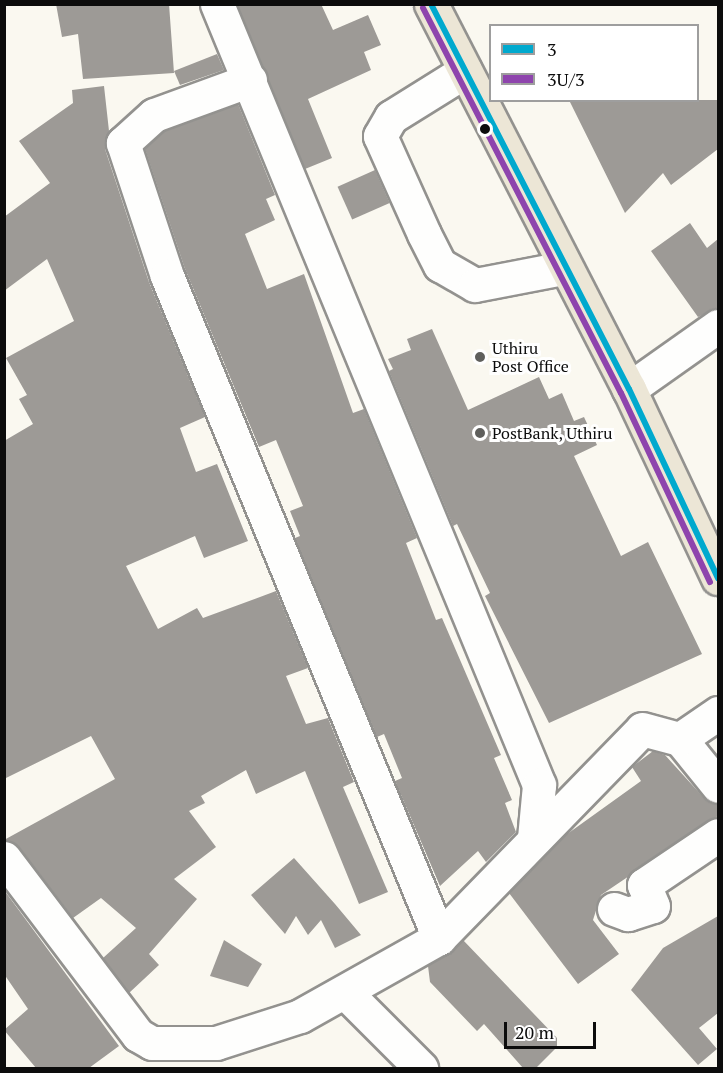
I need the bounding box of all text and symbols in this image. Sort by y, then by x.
legend [489,24,699,102]
text: 3 [547,37,557,61]
text: 3U/3 [547,67,584,91]
unlabelled marker [479,123,491,135]
place label: Uthiru Post Office [492,338,569,376]
marker: Uthiru Post Office [473,350,487,364]
place label: PostBank, Uthiru [492,423,613,443]
marker: PostBank, Uthiru [473,426,487,440]
scale bar [507,1010,598,1048]
text: 20 m [515,1020,554,1044]

